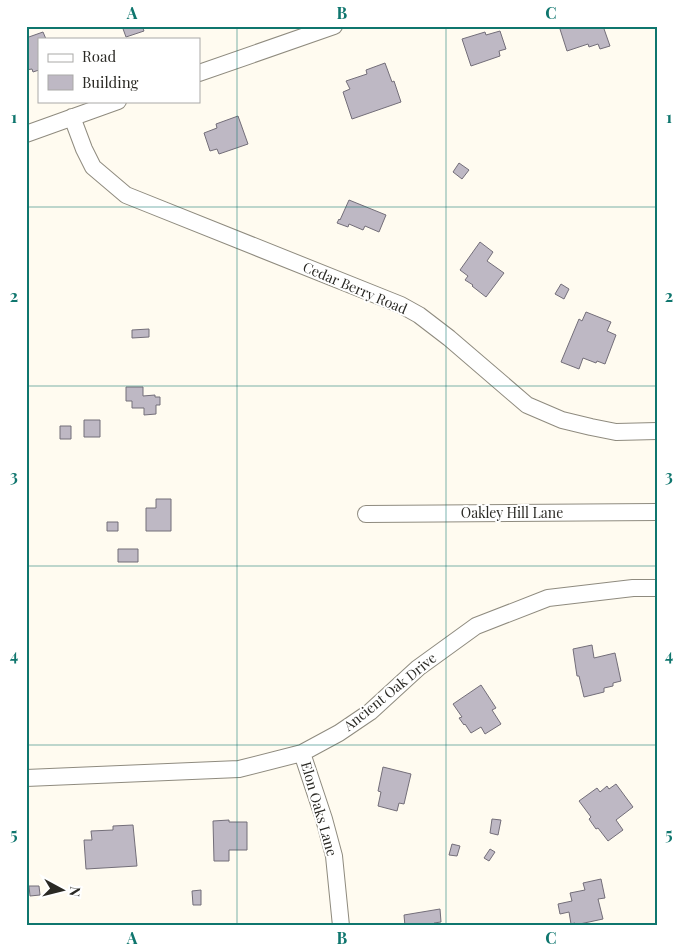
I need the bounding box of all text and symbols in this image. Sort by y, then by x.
text: A [126,2,138,23]
text: B [337,2,348,23]
text: C [545,2,557,23]
legend [38,38,200,102]
text: Road [82,46,116,66]
text: Building [82,72,139,92]
text: 1 [11,106,17,127]
text: 1 [666,106,672,127]
street label: Cedar Berry Road [300,257,410,318]
text: 2 [10,285,18,306]
text: 2 [665,285,673,306]
text: 3 [10,465,18,486]
text: 3 [665,465,673,486]
street label: Oakley Hill Lane [461,503,563,522]
text: 4 [10,644,18,665]
text: 4 [665,644,673,665]
street label: Ancient Oak Drive [338,648,440,736]
street label: Elon Oaks Lane [297,759,342,858]
text: 5 [10,823,18,844]
text: 5 [665,823,673,844]
north arrow [38,864,88,914]
text: N [65,885,85,898]
text: A [126,927,138,948]
text: B [337,927,348,948]
text: C [545,927,557,948]

